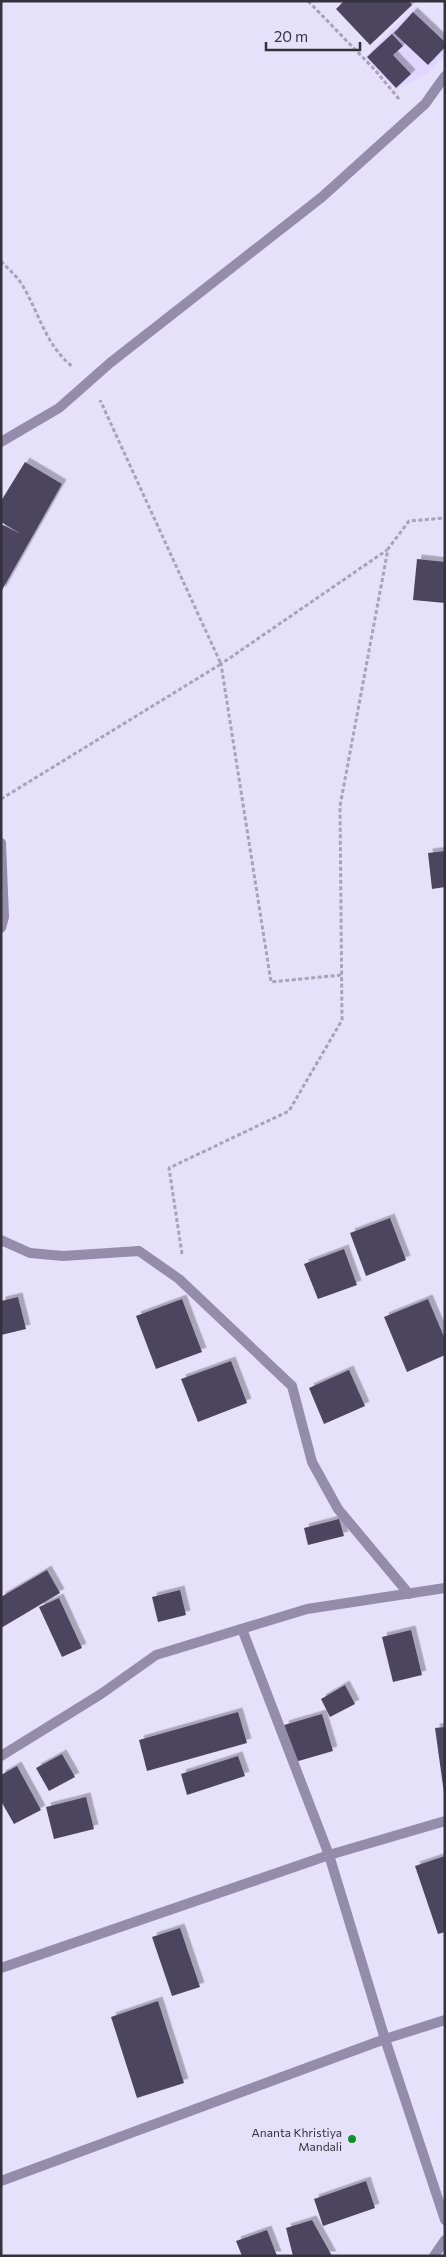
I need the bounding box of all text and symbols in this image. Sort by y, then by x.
scale bar [266,20,360,52]
text: 20 m [274,27,308,45]
place label: Ananta Khristiya Mandali [252,2125,342,2153]
marker: Ananta Khristiya Mandali [346,2133,358,2145]

